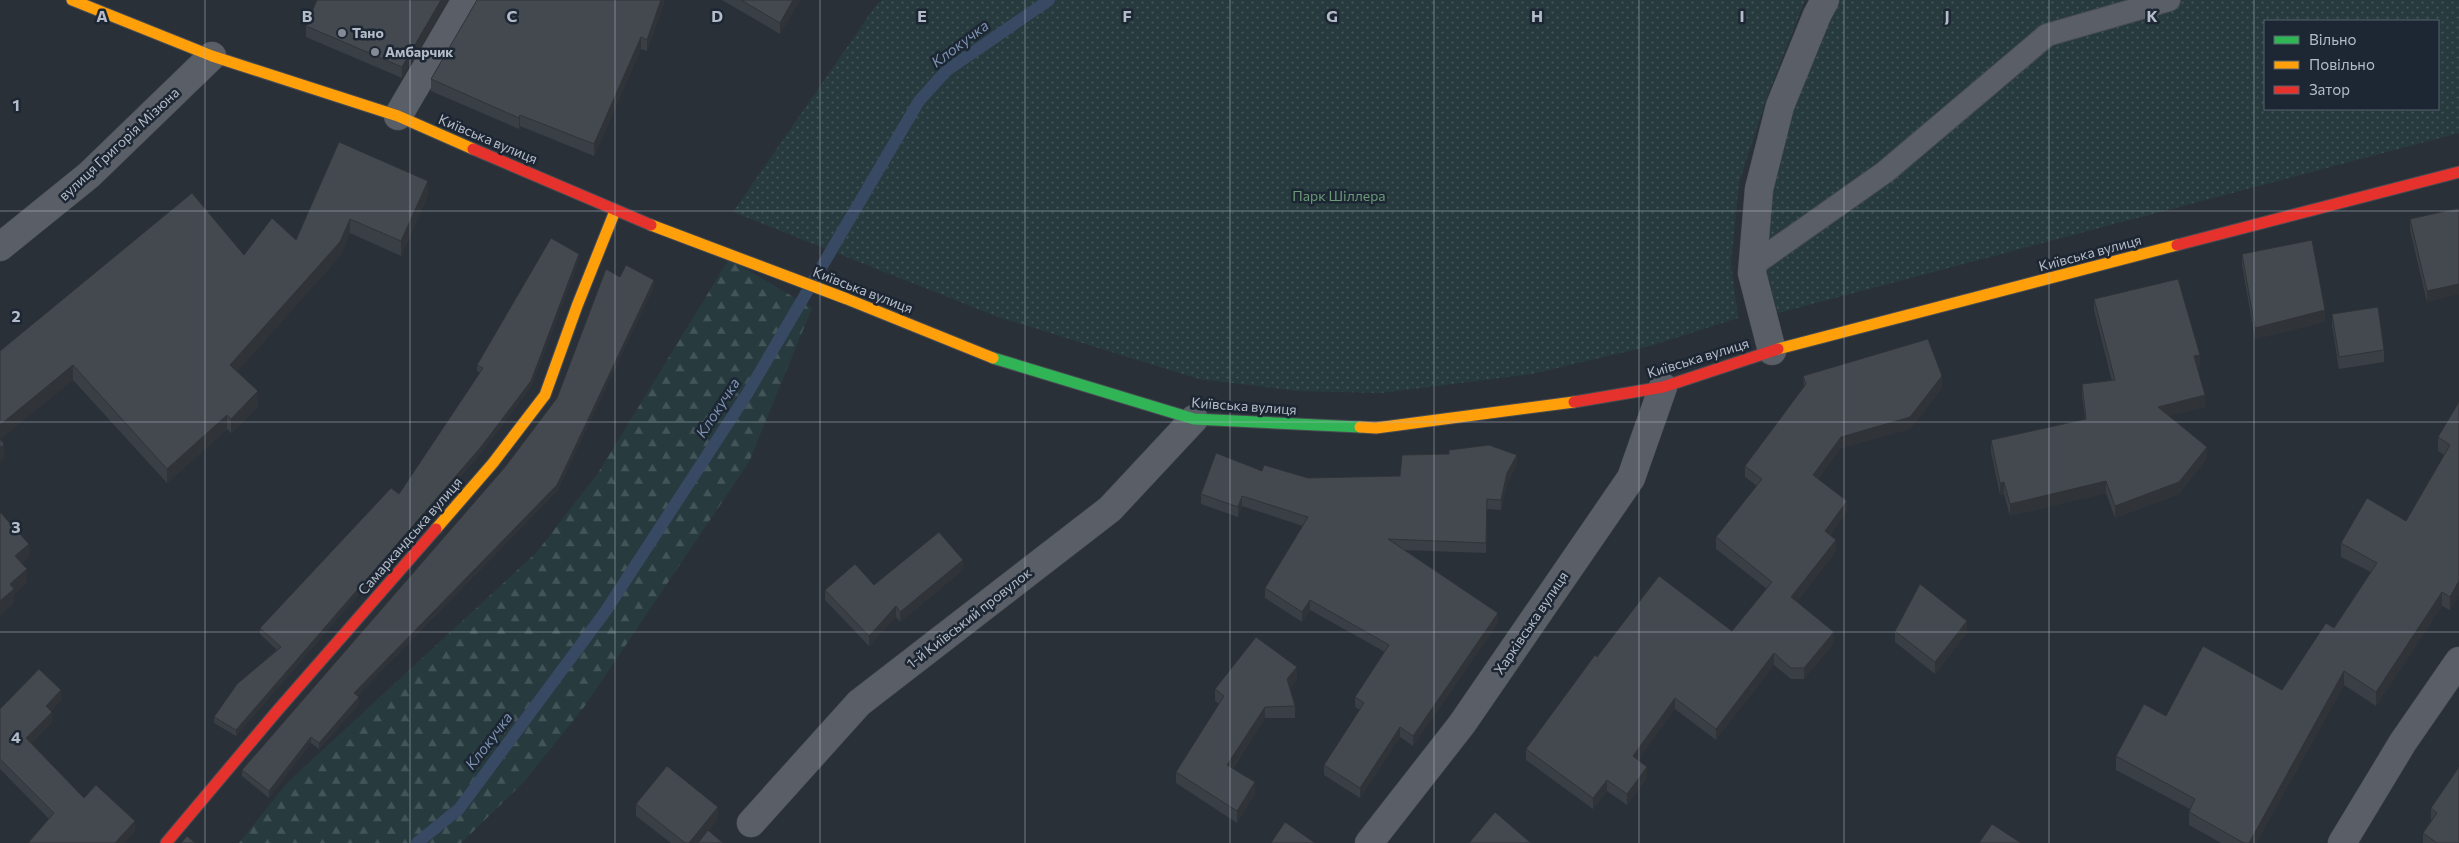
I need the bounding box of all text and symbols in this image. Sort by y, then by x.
text: A [96,6,108,25]
text: B [302,6,313,25]
text: C [507,6,518,25]
text: D [711,6,723,25]
text: E [917,6,927,25]
text: F [1122,6,1132,25]
text: G [1326,6,1338,25]
text: H [1531,6,1543,25]
text: I [1739,6,1745,25]
text: J [1944,6,1950,25]
text: K [2146,6,2158,25]
water label: Клокучка [927,16,992,71]
legend [2264,20,2439,110]
place label: Тано [352,24,384,41]
marker: Тано [336,27,348,39]
text: Вільно [2309,30,2356,48]
place label: Амбарчик [385,43,453,60]
marker: Амбарчик [369,46,381,58]
text: Повільно [2309,55,2375,73]
text: Затор [2309,80,2350,98]
street label: вулиця Григорія Мізюна [55,83,182,204]
text: 1 [12,95,20,114]
street label: Київська вулиця [436,110,540,167]
park label: Парк Шіллера [1292,187,1386,204]
street label: Київська вулиця [2037,231,2143,274]
street label: Київська вулиця [811,263,916,316]
text: 2 [11,306,21,325]
street label: Київська вулиця [1645,334,1751,381]
water label: Клокучка [691,374,743,441]
street label: Київська вулиця [1191,393,1297,418]
street label: Самаркандська вулиця [354,473,465,598]
text: 3 [11,517,21,536]
street label: 1-й Київський провулок [903,563,1035,672]
street label: Харківська вулиця [1490,568,1571,678]
water label: Клокучка [461,708,516,773]
text: 4 [11,727,21,746]

